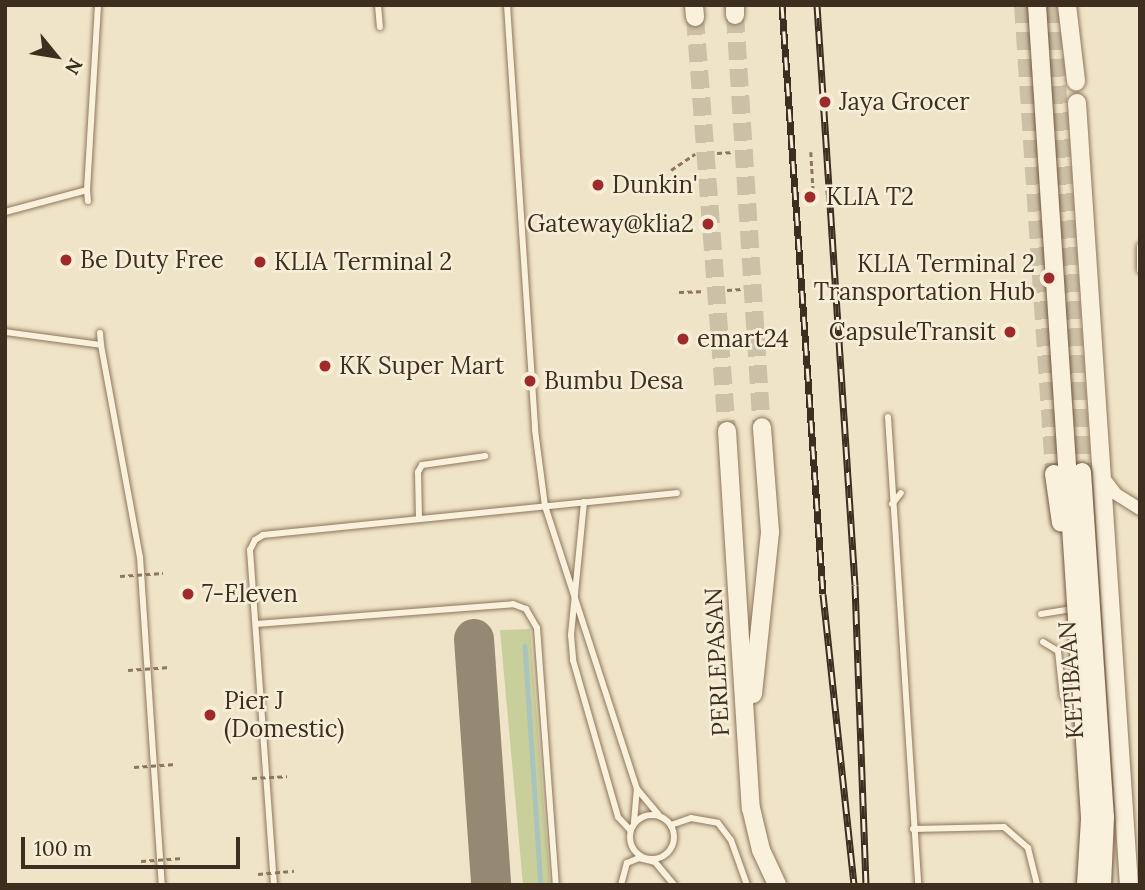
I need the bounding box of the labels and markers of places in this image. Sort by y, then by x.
place label: Jaya Grocer [839,88,970,116]
marker: Jaya Grocer [817,94,833,110]
place label: Dunkin' [612,171,698,199]
marker: Dunkin' [590,177,606,193]
place label: KLIA T2 [826,183,914,211]
marker: KLIA T2 [800,187,820,207]
place label: Gateway@klia2 [527,210,694,238]
marker: Gateway@klia2 [700,216,716,232]
place label: Be Duty Free [80,246,224,274]
place label: KLIA Terminal 2 [274,248,452,276]
place label: KLIA Terminal 2 Transportation Hub [814,250,1035,306]
marker: Be Duty Free [58,252,74,268]
marker: KLIA Terminal 2 [252,254,268,270]
marker: KLIA Terminal 2 Transportation Hub [1041,270,1057,286]
place label: CapsuleTransit [829,318,996,346]
marker: CapsuleTransit [1002,324,1018,340]
place label: emart24 [697,325,789,353]
marker: emart24 [675,331,691,347]
place label: KK Super Mart [339,352,504,380]
marker: KK Super Mart [317,358,333,374]
place label: Bumbu Desa [544,367,684,395]
marker: Bumbu Desa [522,373,538,389]
place label: 7-Eleven [202,580,298,608]
marker: 7-Eleven [180,586,196,602]
place label: Pier J (Domestic) [224,687,344,743]
marker: Pier J (Domestic) [202,707,218,723]

